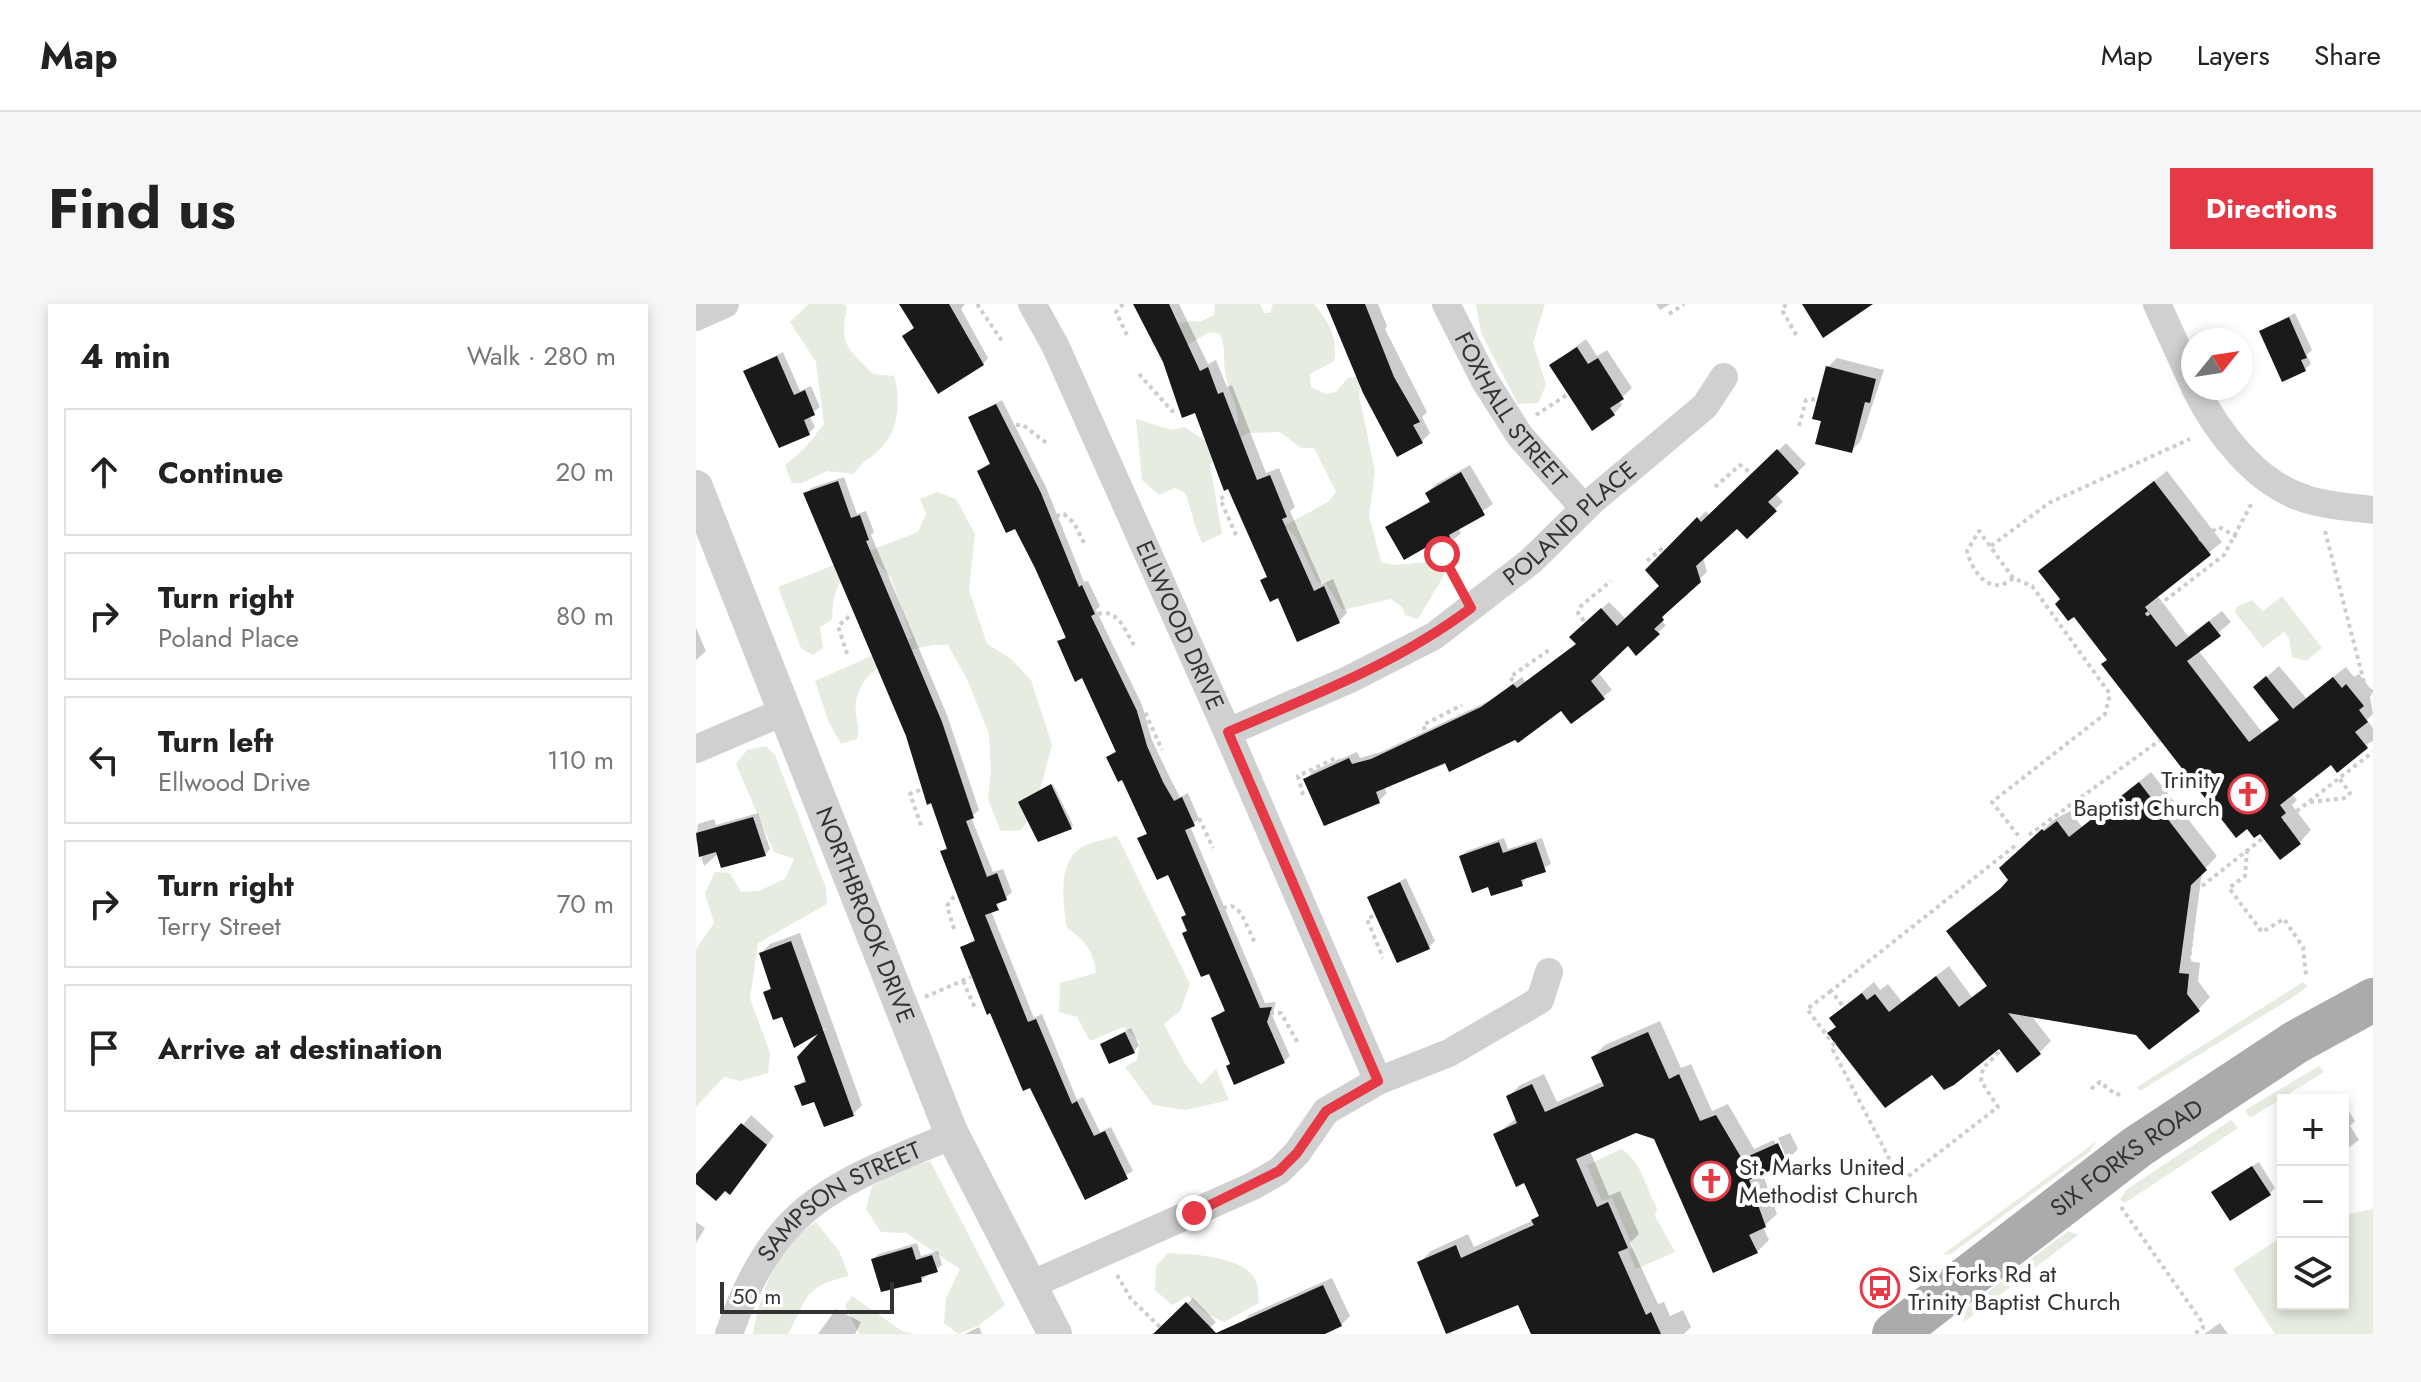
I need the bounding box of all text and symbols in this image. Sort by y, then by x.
text: Map [40,28,118,83]
text: Map [2101,35,2153,76]
text: Layers [2197,35,2270,76]
text: Share [2314,35,2381,76]
text: Find us [48,168,236,249]
button: Directions [2170,168,2373,249]
street label: FOXHALL STREET [1446,326,1575,494]
north arrow [2181,328,2253,400]
text: 4 min [80,332,171,381]
text: Walk · 280 m [467,337,616,375]
icon: ahead [82,450,126,494]
text: Continue [158,451,284,494]
street label: POLAND PLACE [1495,452,1644,594]
text: 20 m [556,453,614,491]
street label: ELLWOOD DRIVE [1127,535,1233,715]
route start [1424,536,1460,572]
text: Turn right [158,576,294,619]
icon: right [82,594,126,638]
text: 80 m [556,597,614,635]
text: Poland Place [158,619,299,657]
text: Turn left [158,720,273,763]
icon: left [82,738,126,782]
text: 110 m [547,741,614,779]
place label: Trinity Baptist Church [2073,762,2220,825]
text: Ellwood Drive [158,763,310,801]
church icon: Trinity Baptist Church [2227,773,2269,815]
street label: NORTHBROOK DRIVE [807,801,924,1028]
text: Turn right [158,864,294,907]
icon: right [82,882,126,926]
text: 70 m [557,885,614,923]
text: Terry Street [158,907,281,945]
icon: arrive [82,1026,126,1070]
text: Arrive at destination [158,1027,443,1070]
street label: SIX FORKS ROAD [2042,1090,2210,1225]
map controls [2277,1094,2349,1310]
button: + [2277,1094,2349,1166]
street label: SAMPSON STREET [748,1132,926,1268]
place label: St. Marks United Methodist Church [1739,1149,1918,1212]
church icon: St. Marks United Methodist Church [1690,1160,1732,1202]
button: − [2277,1166,2349,1238]
route end [1176,1195,1212,1231]
button: layers [2277,1238,2349,1310]
place label: Six Forks Rd at Trinity Baptist Church [1908,1256,2121,1319]
bus stop icon: Six Forks Rd at Trinity Baptist Church [1859,1267,1901,1309]
scale bar [720,1278,894,1314]
text: 50 m [732,1280,781,1312]

